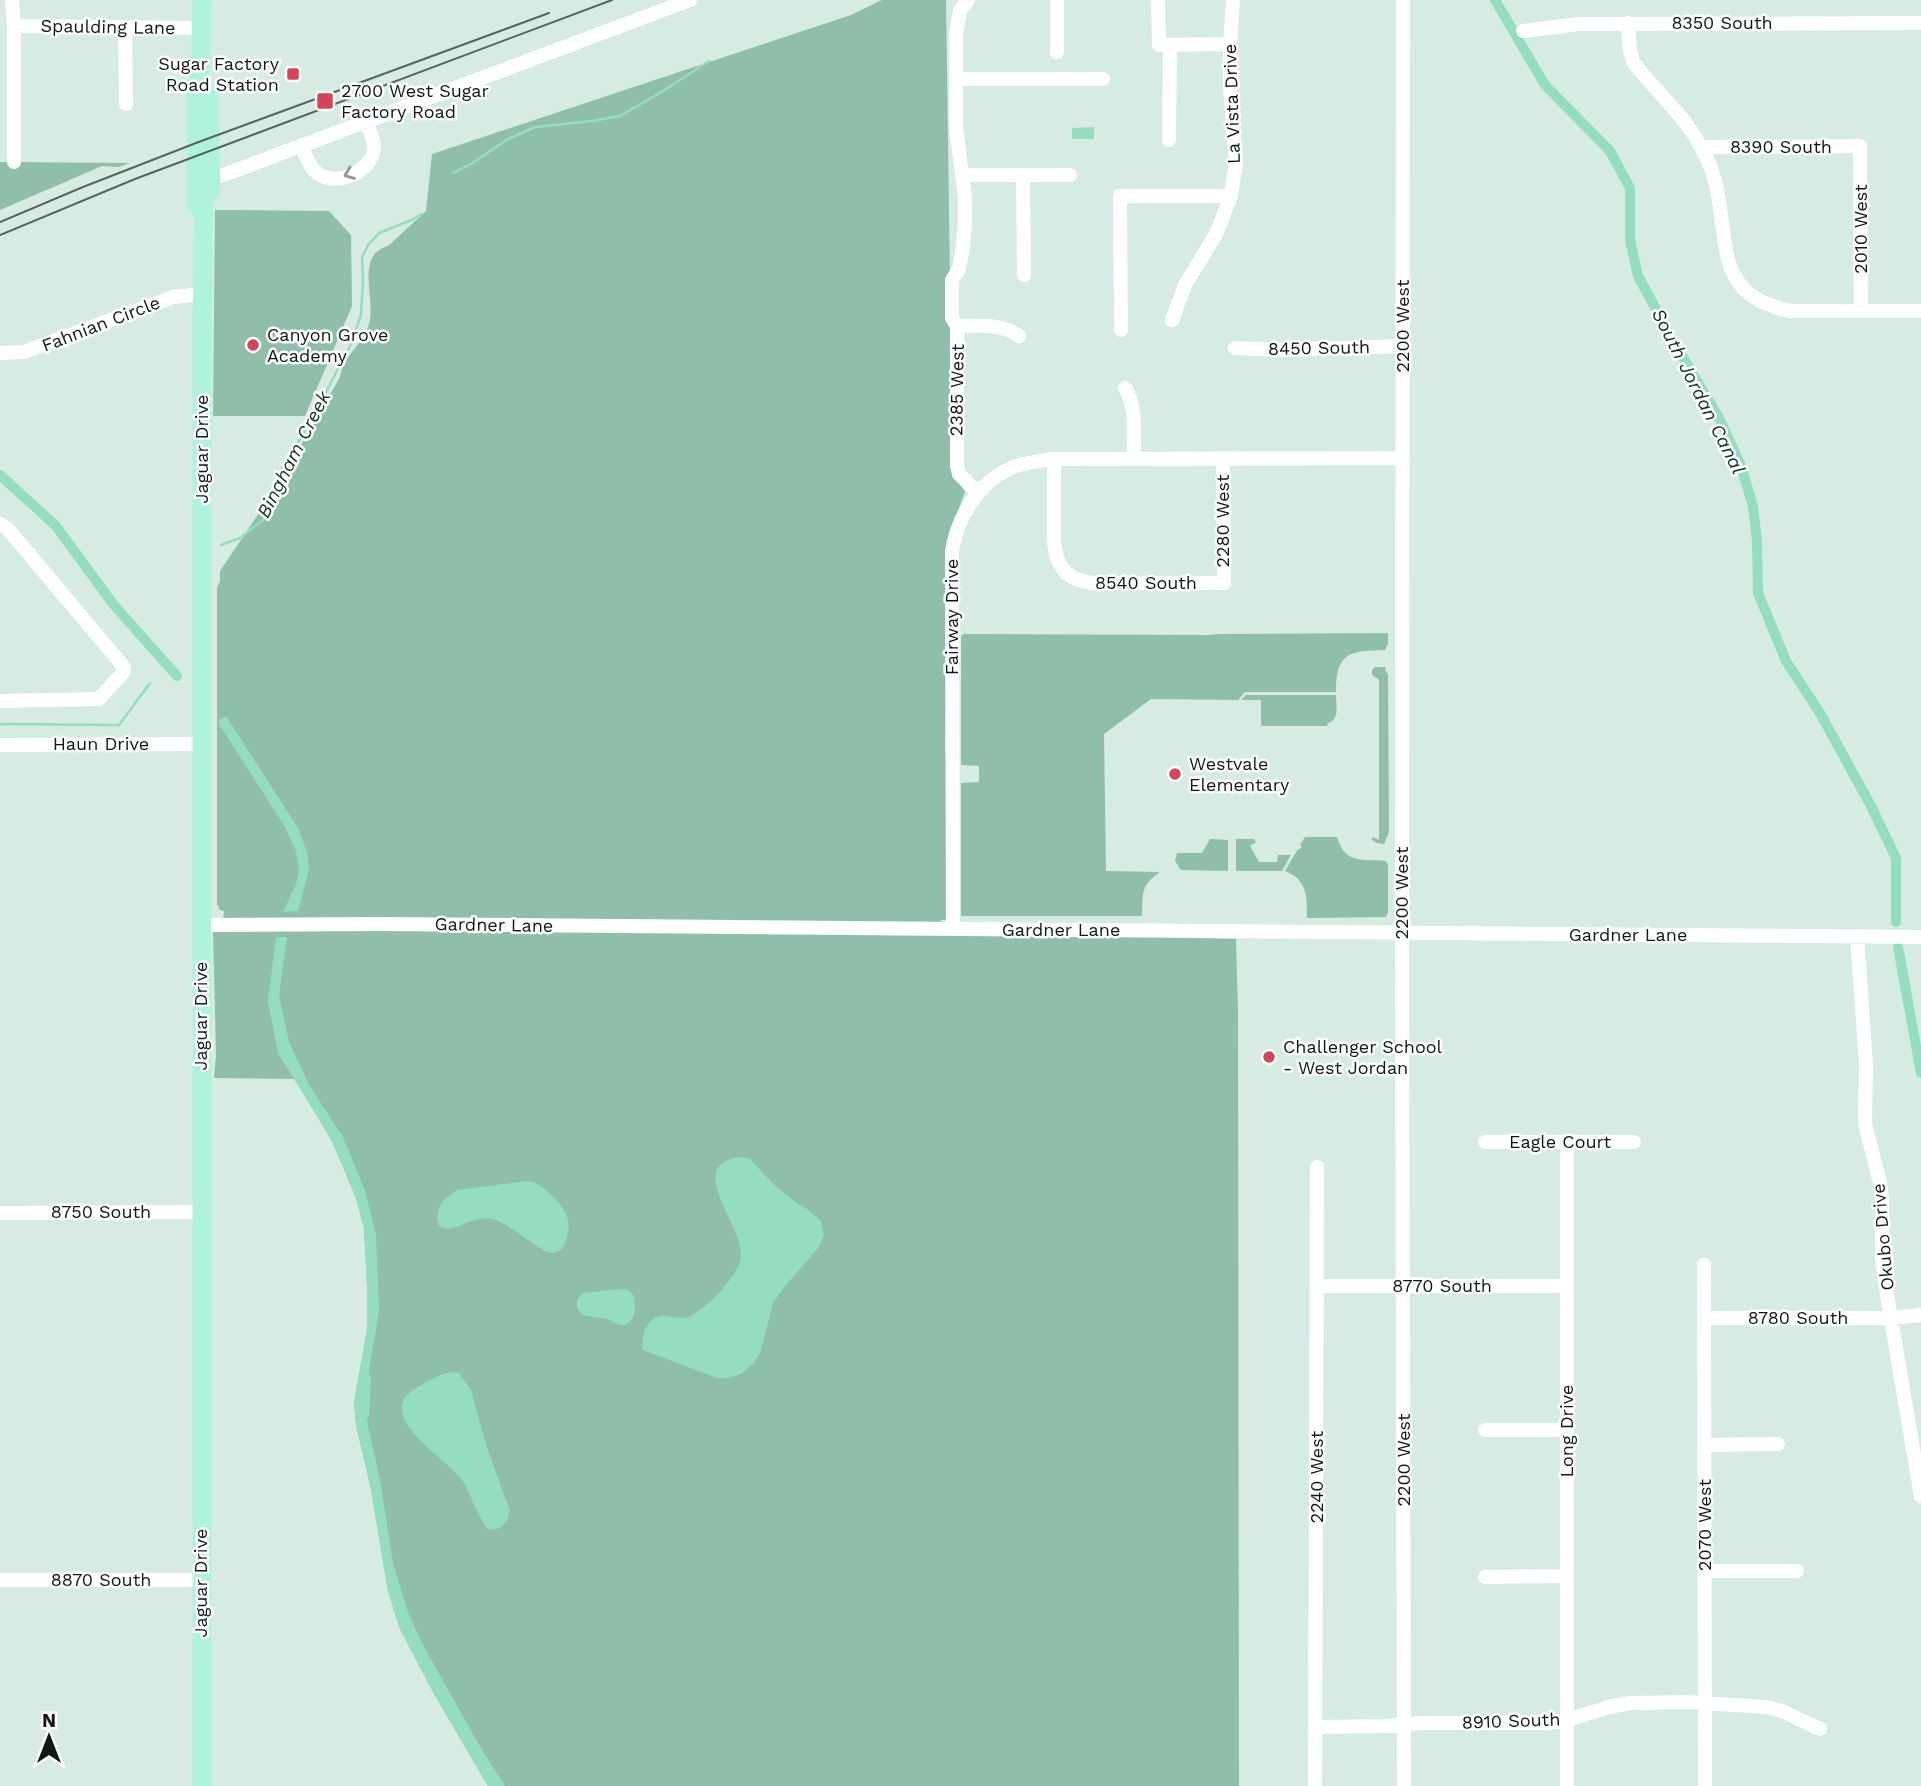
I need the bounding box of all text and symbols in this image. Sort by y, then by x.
street label: 8350 South [1671,12,1773,33]
street label: Spaulding Lane [40,15,176,38]
street label: La Vista Drive [1219,44,1244,164]
place label: Sugar Factory Road Station [158,53,280,95]
marker: Sugar Factory Road Station [285,66,301,82]
place label: 2700 West Sugar Factory Road [341,80,489,122]
marker: 2700 West Sugar Factory Road [315,91,335,111]
street label: 8390 South [1730,136,1832,157]
one-way arrow [344,166,356,180]
street label: 2010 West [1850,184,1871,274]
street label: 2200 West [1392,279,1413,373]
street label: Fahnian Circle [39,291,163,356]
water label: South Jordan Canal [1647,305,1750,478]
place label: Canyon Grove Academy [267,324,388,366]
street label: 8450 South [1268,336,1370,359]
marker: Canyon Grove Academy [245,337,261,353]
street label: 2385 West [945,343,968,436]
water label: Bingham Creek [252,386,336,521]
street label: Jaguar Drive [191,395,212,503]
street label: 2280 West [1212,474,1233,568]
street label: Fairway Drive [941,559,962,675]
street label: 8540 South [1095,572,1197,593]
street label: Haun Drive [53,733,149,754]
place label: Westvale Elementary [1189,753,1290,795]
marker: Westvale Elementary [1167,766,1183,782]
street label: 2200 West [1391,846,1412,940]
street label: Gardner Lane [435,913,554,936]
street label: Gardner Lane [1002,919,1120,940]
street label: Gardner Lane [1569,924,1687,945]
street label: Jaguar Drive [190,962,211,1070]
place label: Challenger School - West Jordan [1283,1036,1443,1078]
marker: Challenger School - West Jordan [1261,1049,1277,1065]
street label: Eagle Court [1509,1131,1611,1152]
street label: Okubo Drive [1867,1182,1898,1292]
street label: 8750 South [51,1201,151,1222]
street label: 8770 South [1392,1275,1492,1296]
street label: 8780 South [1748,1307,1848,1328]
street label: Long Drive [1556,1385,1577,1477]
street label: 2200 West [1393,1413,1414,1507]
street label: 2240 West [1306,1430,1327,1523]
street label: 2070 West [1694,1479,1715,1571]
street label: Jaguar Drive [190,1529,211,1637]
street label: 8870 South [51,1569,151,1590]
north arrow [14,1702,84,1772]
street label: 8910 South [1461,1708,1561,1733]
text: N [42,1709,56,1732]

